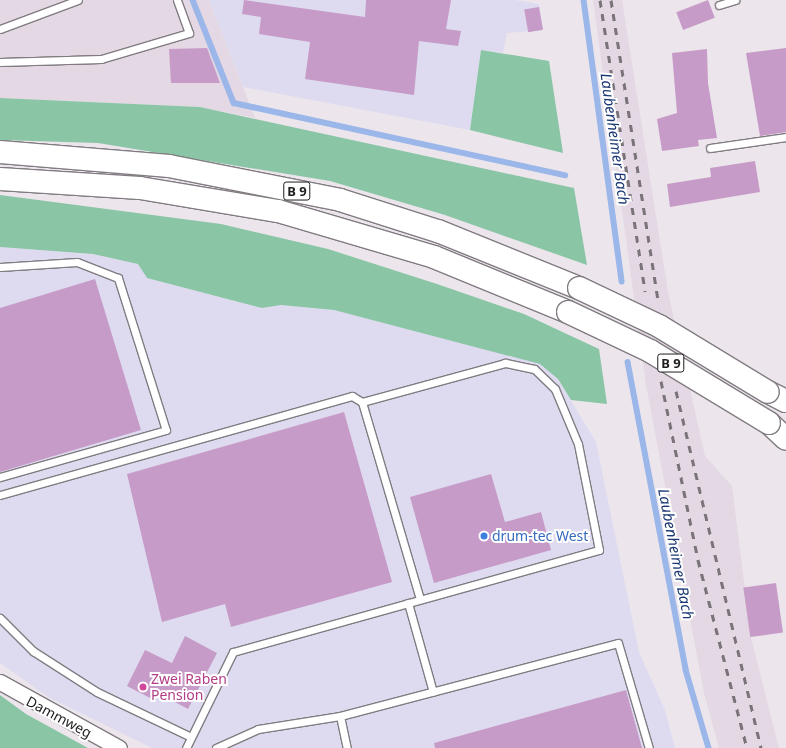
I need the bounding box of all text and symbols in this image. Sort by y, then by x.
water label: Laubenheimer Bach [597,72,633,206]
road number: B 9 [283,180,311,202]
road number: B 9 [657,352,685,374]
water label: Laubenheimer Bach [655,487,697,621]
place label: drum-tec West [492,528,588,544]
marker: drum-tec West [479,531,489,541]
place label: Zwei Raben Pension [151,671,227,704]
marker: Zwei Raben Pension [138,682,148,692]
street label: Dammweg [23,693,95,741]

